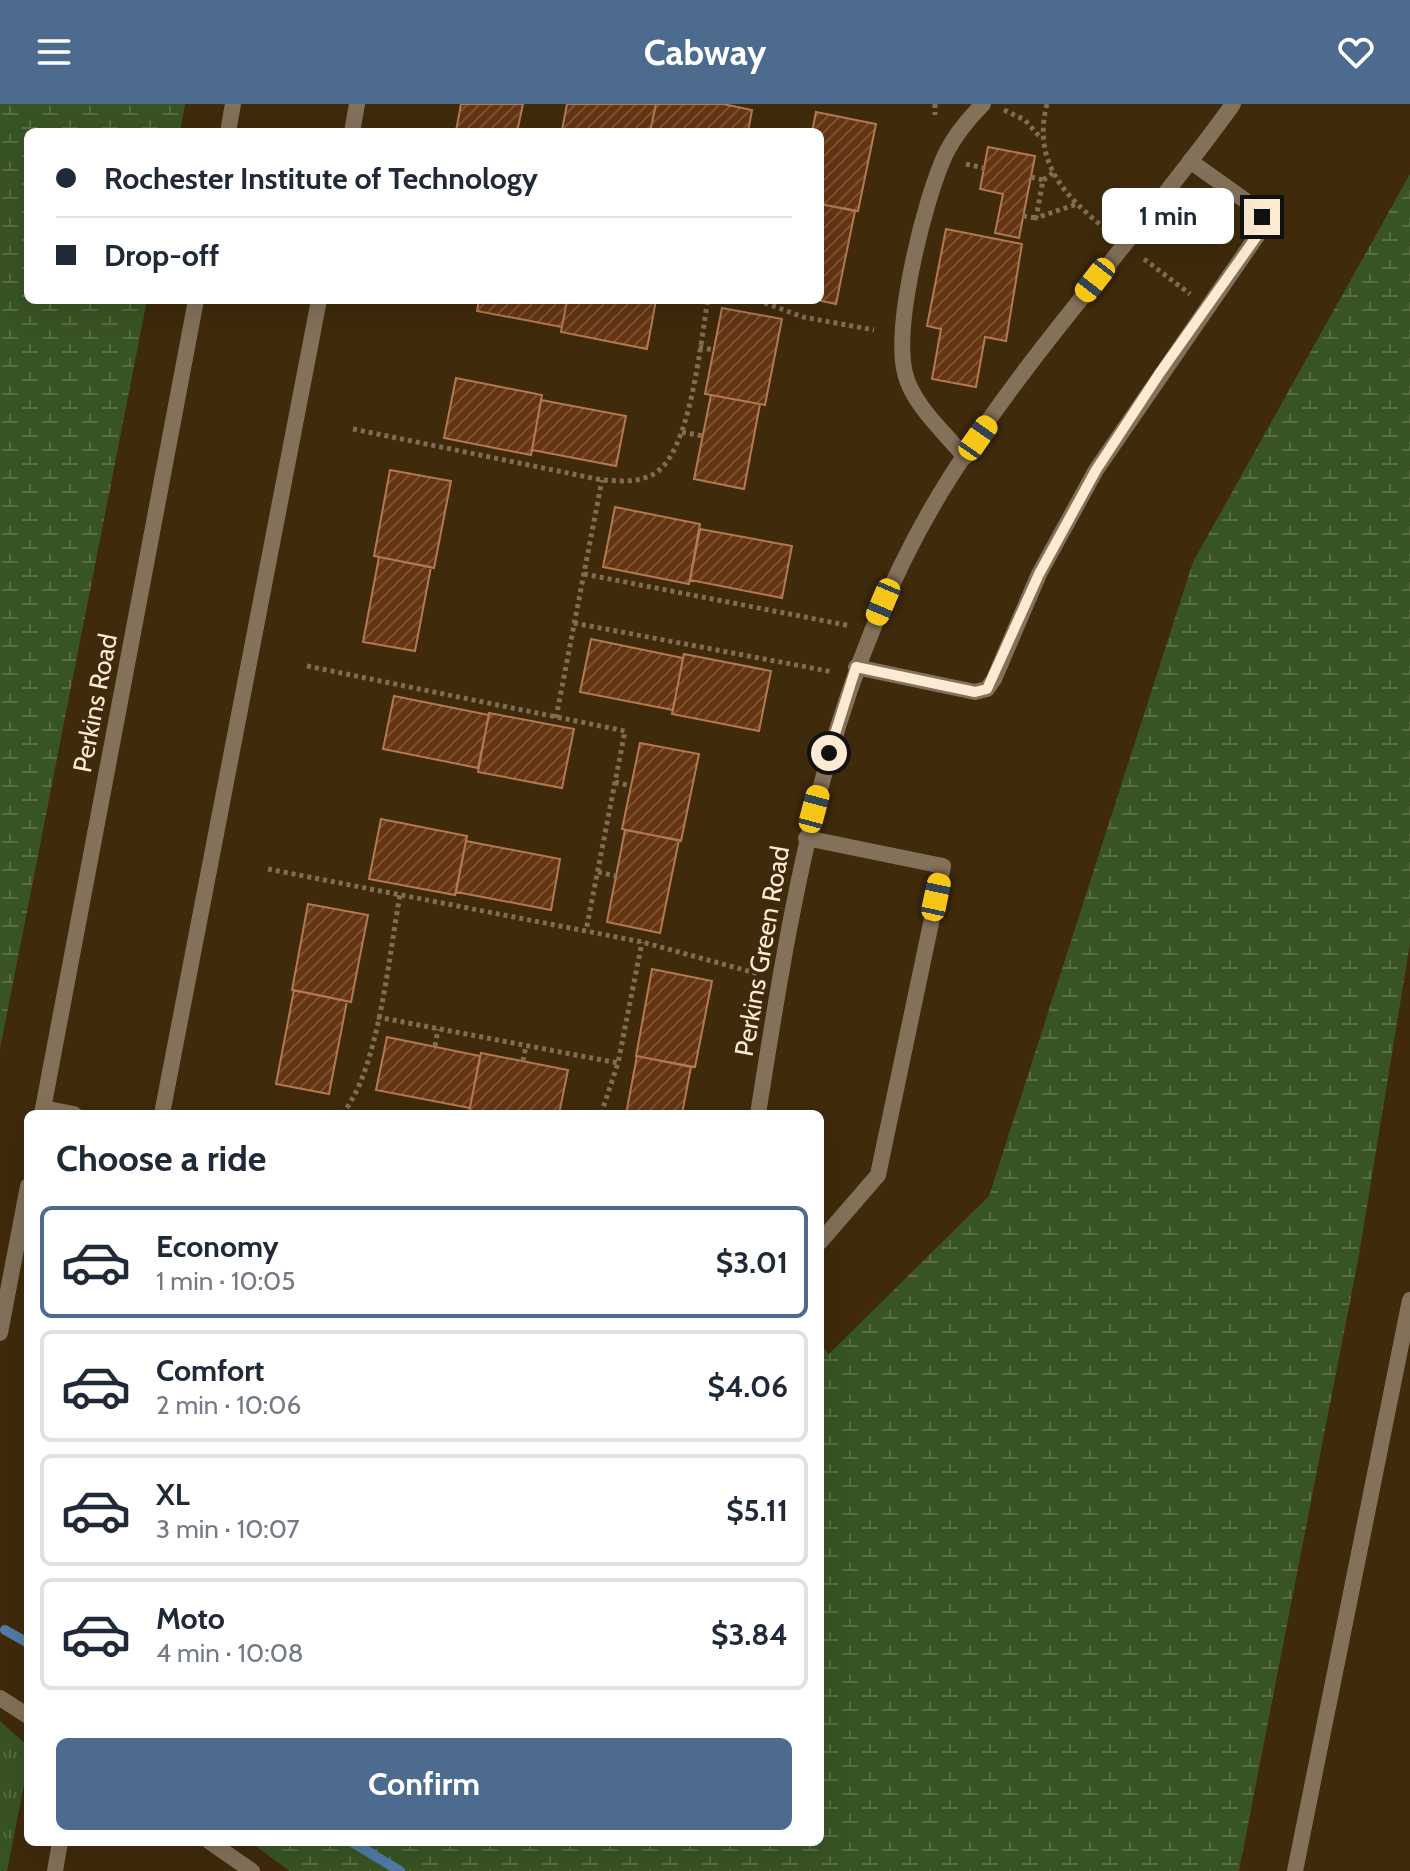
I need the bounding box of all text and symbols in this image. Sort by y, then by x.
icon: menu [32,30,76,74]
text: Cabway [644,30,766,74]
icon: heart [1334,30,1378,74]
text: Rochester Institute of Technology [104,160,538,197]
callout: 1 min [1102,189,1234,245]
route end [1244,199,1280,235]
text: 1 min [1139,200,1197,232]
text: Drop-off [104,237,219,274]
car [1071,254,1119,306]
car [954,411,1002,465]
car [863,575,903,629]
street label: Perkins Road [66,631,124,775]
route start [811,735,847,771]
car [796,783,832,835]
street label: Perkins Green Road [728,843,796,1059]
car [919,871,953,923]
text: Choose a ride [56,1136,266,1180]
icon: car [60,1226,132,1298]
text: Economy [156,1228,279,1265]
text: $3.01 [716,1244,788,1281]
text: 1 min · 10:05 [156,1265,295,1297]
icon: car [60,1350,132,1422]
text: Comfort [156,1352,264,1389]
text: $4.06 [708,1368,788,1405]
text: 2 min · 10:06 [156,1389,301,1421]
icon: car [60,1474,132,1546]
text: XL [156,1476,190,1513]
text: $5.11 [726,1492,788,1529]
text: 3 min · 10:07 [156,1513,300,1545]
icon: car [60,1598,132,1670]
text: Moto [156,1600,225,1637]
text: $3.84 [711,1616,788,1653]
text: 4 min · 10:08 [156,1637,304,1669]
button: Confirm [56,1738,792,1830]

